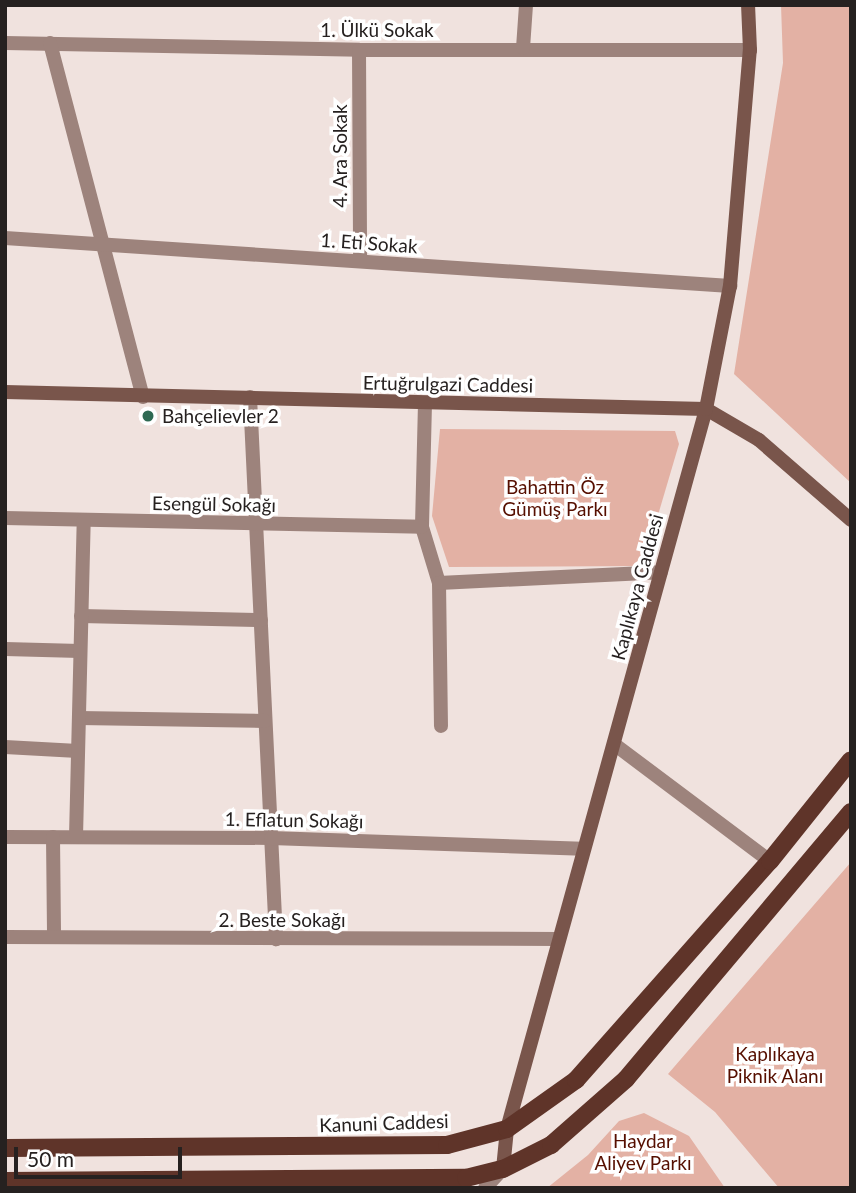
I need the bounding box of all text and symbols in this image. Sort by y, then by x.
street label: 1. Ülkü Sokak [320,19,434,41]
street label: 4. Ara Sokak [329,104,351,208]
street label: 1. Eti Sokak [320,228,418,258]
street label: Ertuğrulgazi Caddesi [363,371,533,397]
place label: Bahçelievler 2 [162,405,279,427]
marker: Bahçelievler 2 [140,408,156,424]
park label: Bahattin Öz Gümüş Parkı [502,476,608,520]
street label: Esengül Sokağı [152,492,276,516]
street label: Kaplıkaya Caddesi [606,511,668,663]
street label: 1. Eflatun Sokağı [224,807,364,833]
street label: 2. Beste Sokağı [219,909,345,931]
park label: Kaplıkaya Piknik Alanı [726,1043,824,1087]
street label: Kanuni Caddesi [319,1109,449,1137]
park label: Haydar Aliyev Parkı [594,1130,692,1174]
scale bar [18,1134,186,1178]
text: 50 m [27,1146,74,1171]

